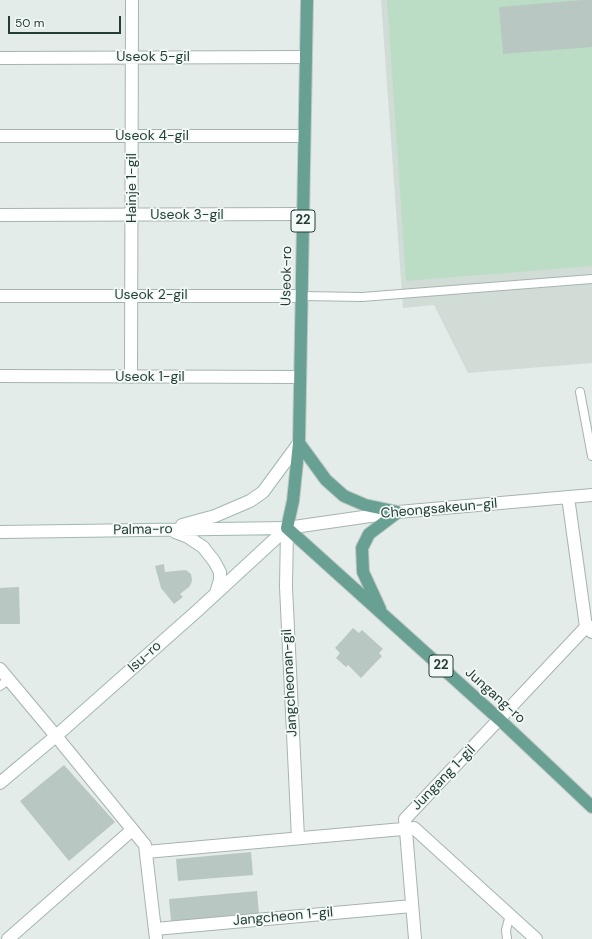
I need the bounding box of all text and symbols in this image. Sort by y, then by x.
scale bar [10,8,123,34]
text: 50 m [15,15,44,31]
street label: Useok 5-gil [116,49,190,65]
street label: Useok 4-gil [115,128,189,144]
street label: Hainje 1-gil [124,153,140,223]
street label: Useok 3-gil [150,207,224,223]
road number: 22 [291,210,315,232]
street label: Useok-ro [278,246,296,306]
street label: Useok 2-gil [114,287,188,303]
street label: Useok 1-gil [115,369,185,385]
street label: Cheongsakeun-gil [380,496,498,522]
street label: Palma-ro [113,521,173,539]
street label: Jangcheonan-gil [279,629,301,737]
street label: Isu-ro [125,638,165,676]
road number: 22 [429,655,453,677]
street label: Jungang-ro [461,665,529,727]
street label: Jungang 1-gil [409,742,479,814]
street label: Jangcheon 1-gil [232,904,334,930]

